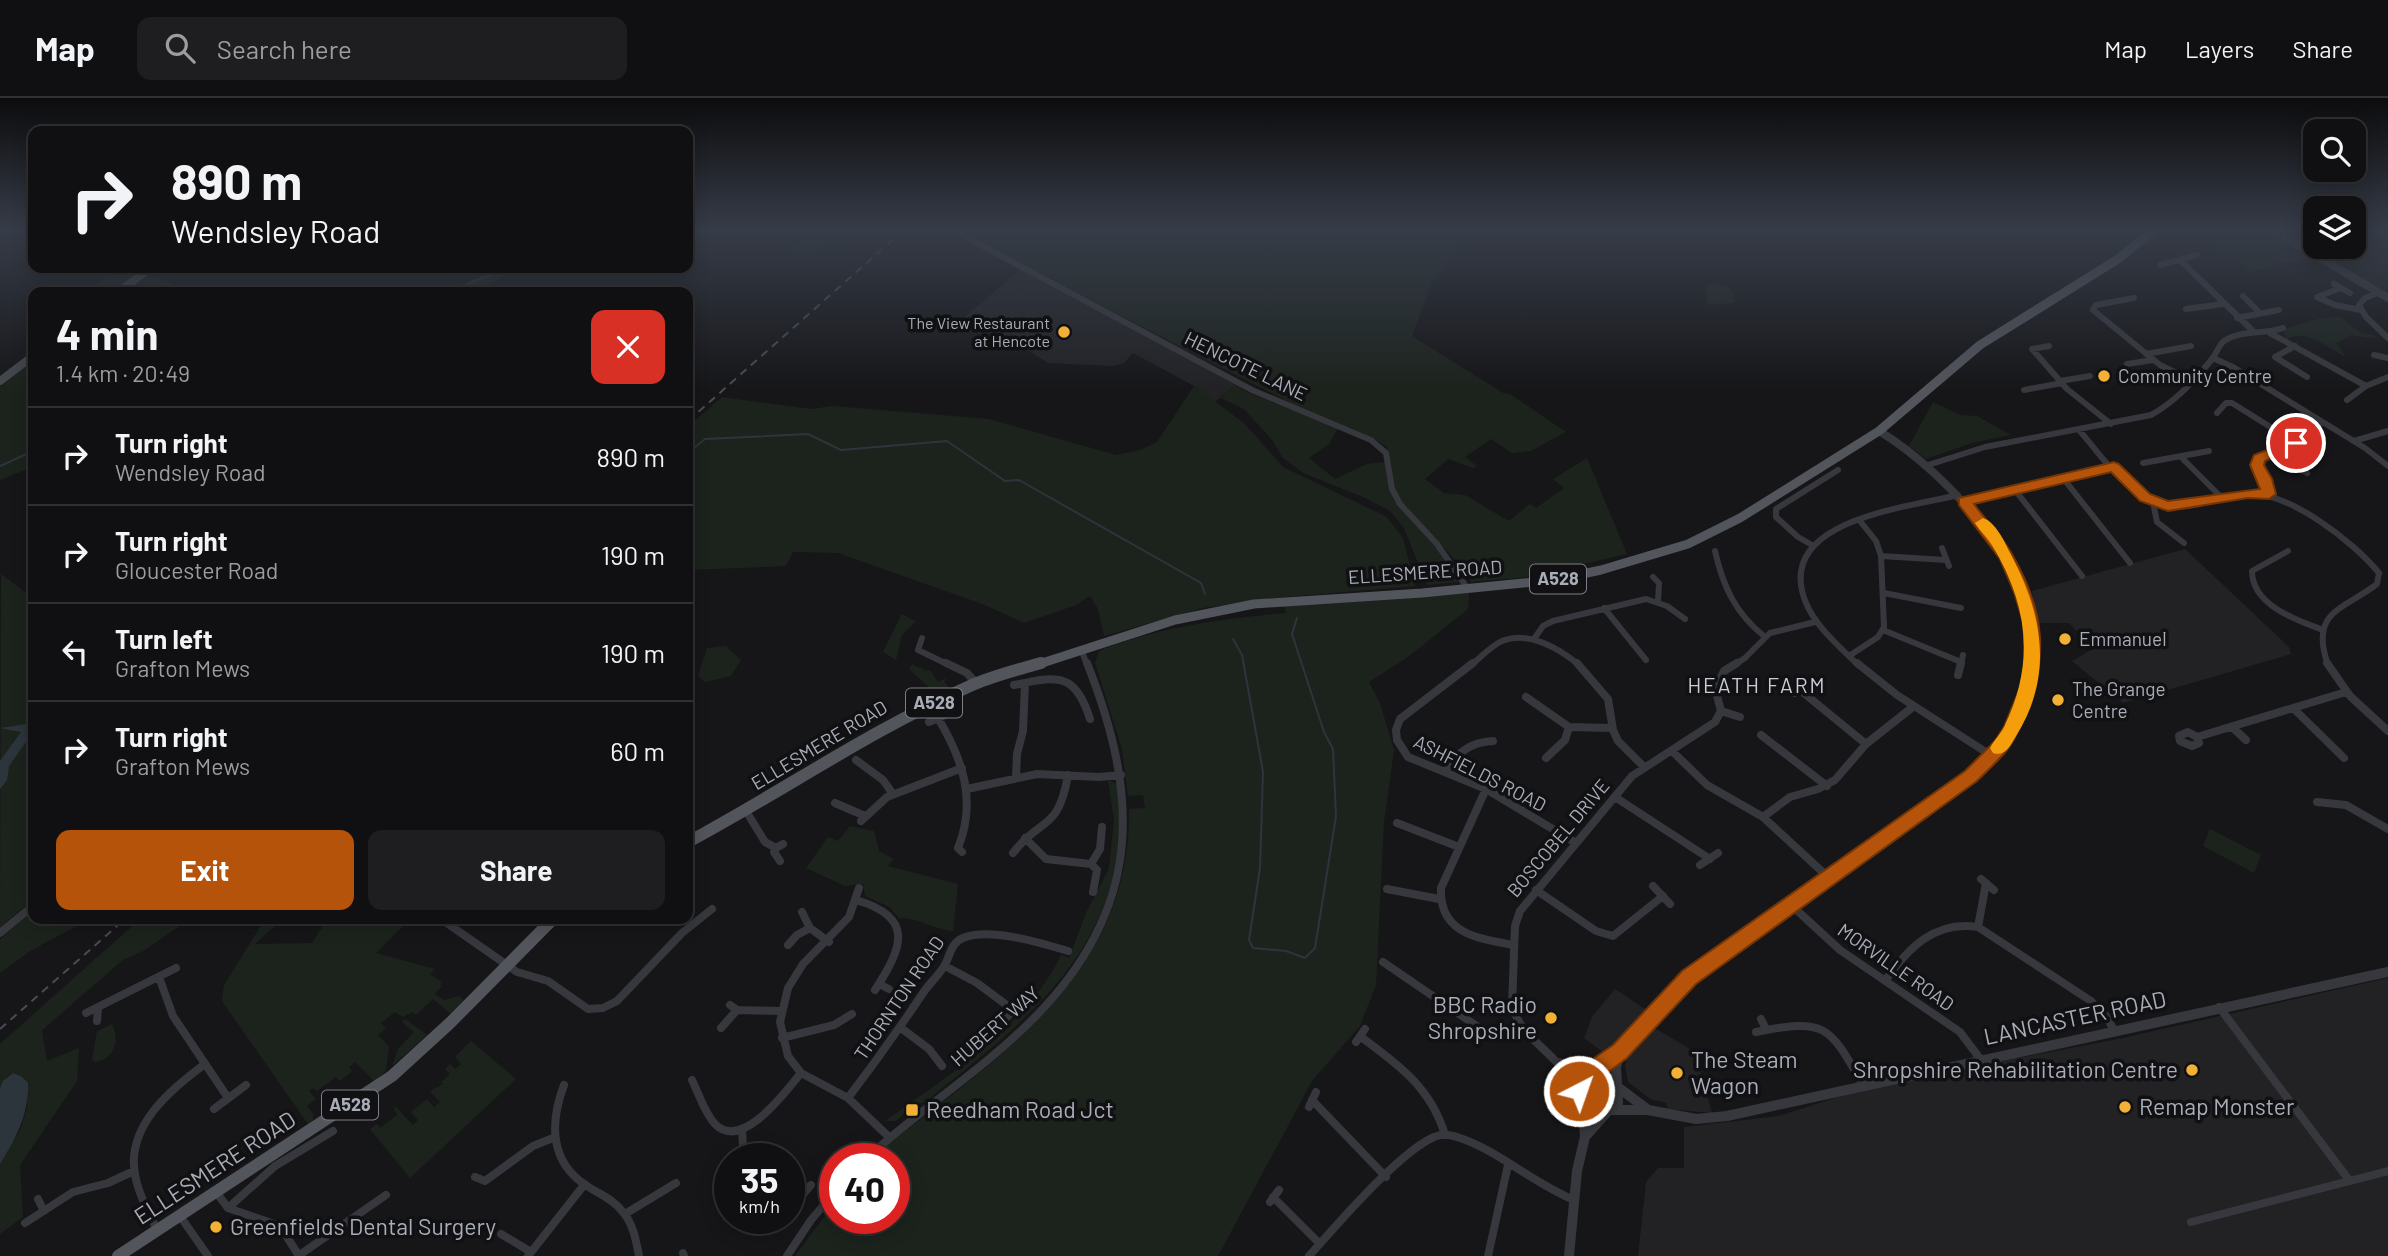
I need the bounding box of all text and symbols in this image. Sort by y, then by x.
search box [137,17,627,80]
text: Map [35,28,95,68]
icon: search [161,29,199,67]
text: Search here [217,33,352,64]
text: Map [2104,34,2147,63]
text: Layers [2185,34,2254,63]
text: Share [2292,34,2353,63]
map controls [2303,119,2366,259]
button: search [2303,119,2366,182]
text: 890 m [171,151,302,210]
icon: right [56,154,147,245]
button: layers [2303,196,2366,259]
text: Wendsley Road [171,211,380,249]
text: 4 min [56,308,159,358]
button: close [591,310,665,384]
place label: The View Restaurant at Hencote [907,313,1050,350]
marker: The View Restaurant at Hencote [1056,324,1072,340]
street label: HENCOTE LANE [1181,326,1311,405]
text: 1.4 km · 20:49 [56,359,190,387]
place label: Community Centre [2118,364,2272,387]
marker: Community Centre [2096,368,2112,384]
pin [2266,413,2326,473]
icon: arrive [2277,424,2315,462]
text: Turn right [115,427,228,458]
icon: right [56,437,94,475]
text: 890 m [597,441,665,472]
text: Wendsley Road [115,458,266,486]
text: Turn right [115,525,228,556]
icon: right [56,535,94,573]
text: 190 m [601,539,665,570]
street label: ELLESMERE ROAD [1347,555,1503,588]
text: Gloucester Road [115,556,278,584]
road number: A528 [1530,564,1586,593]
text: Turn left [115,623,213,654]
place label: Emmanuel [2079,627,2167,650]
marker: Emmanuel [2057,631,2073,647]
icon: left [56,633,94,671]
text: 190 m [601,637,665,668]
text: Grafton Mews [115,654,250,682]
district label: HEATH FARM [1687,672,1827,697]
place label: The Grange Centre [2072,677,2166,722]
road number: A528 [906,688,962,718]
marker: The Grange Centre [2050,692,2066,708]
street label: ELLESMERE ROAD [747,695,891,794]
text: Turn right [115,721,228,752]
street label: ASHFIELDS ROAD [1410,729,1550,816]
icon: right [56,731,94,769]
text: 60 m [610,735,665,766]
text: Grafton Mews [115,752,250,780]
street label: BOSCOBEL DRIVE [1502,774,1614,901]
button: Exit [56,830,354,910]
button: Share [368,830,665,910]
street label: MORVILLE ROAD [1834,918,1959,1015]
street label: THORNTON ROAD [849,931,949,1064]
street label: HUBERT WAY [946,981,1044,1070]
street label: LANCASTER ROAD [1981,984,2169,1050]
place label: BBC Radio Shropshire [1428,990,1537,1044]
marker: BBC Radio Shropshire [1543,1010,1559,1026]
place label: The Steam Wagon [1691,1045,1798,1099]
position arrow [1542,1054,1616,1128]
place label: Shropshire Rehabilitation Centre [1853,1055,2178,1083]
marker: Shropshire Rehabilitation Centre [2184,1062,2200,1078]
marker: The Steam Wagon [1669,1065,1685,1081]
road number: A528 [322,1090,378,1120]
place label: Remap Monster [2139,1092,2295,1120]
place label: Reedham Road Jct [926,1095,1114,1123]
marker: Remap Monster [2117,1099,2133,1115]
marker: Reedham Road Jct [904,1102,920,1118]
street label: ELLESMERE ROAD [128,1105,300,1230]
speed limit sign: 40 [819,1143,910,1234]
text: 35 [741,1158,778,1200]
text: km/h [739,1195,780,1217]
place label: Greenfields Dental Surgery [230,1212,496,1240]
marker: Greenfields Dental Surgery [208,1219,224,1235]

